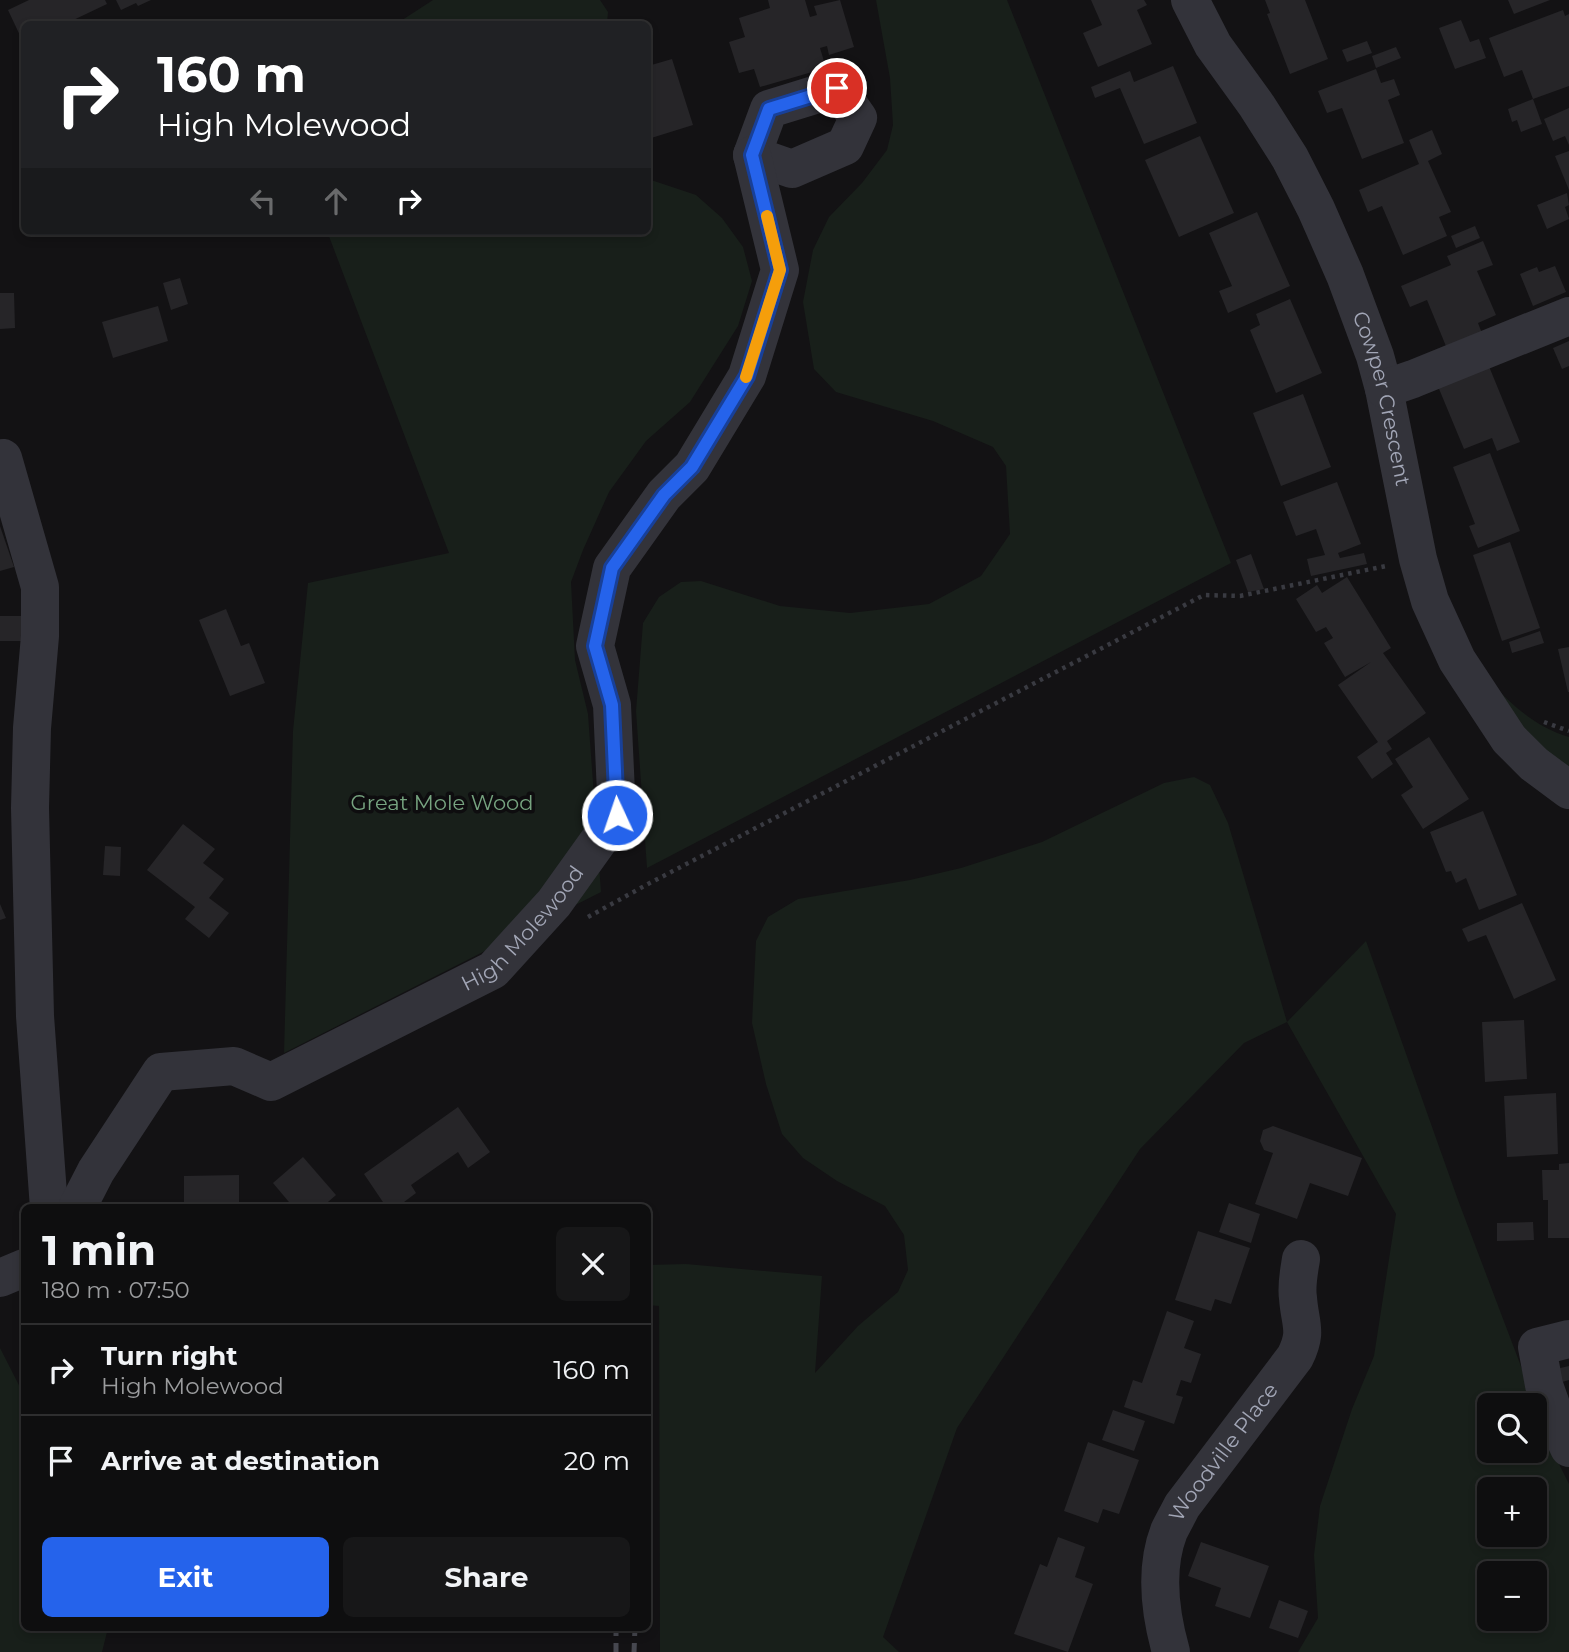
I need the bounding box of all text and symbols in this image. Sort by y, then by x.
text: 160 m [157,45,306,104]
icon: right [42,49,133,140]
pin [807,58,867,118]
icon: arrive [818,69,856,107]
text: High Molewood [157,105,411,144]
icon: left [244,182,282,220]
icon: ahead [317,182,355,220]
icon: right [390,182,428,220]
street label: Cowper Crescent [1347,308,1416,488]
position arrow [580,778,654,852]
park label: Great Mole Wood [351,790,533,815]
street label: High Molewood [457,861,589,996]
text: 1 min [42,1224,156,1276]
button: close [556,1227,630,1301]
text: 180 m · 07:50 [42,1276,190,1304]
text: Turn right [101,1340,237,1372]
icon: right [42,1351,80,1389]
text: 160 m [553,1354,630,1386]
text: High Molewood [101,1372,284,1400]
street label: Woodville Place [1163,1378,1283,1525]
map controls [1477,1393,1547,1631]
button: search [1477,1393,1547,1463]
icon: arrive [42,1442,80,1480]
text: Arrive at destination [101,1445,380,1477]
text: 20 m [564,1445,630,1477]
button: + [1477,1477,1547,1547]
button: Exit [42,1537,329,1617]
button: Share [343,1537,630,1617]
button: − [1477,1561,1547,1631]

